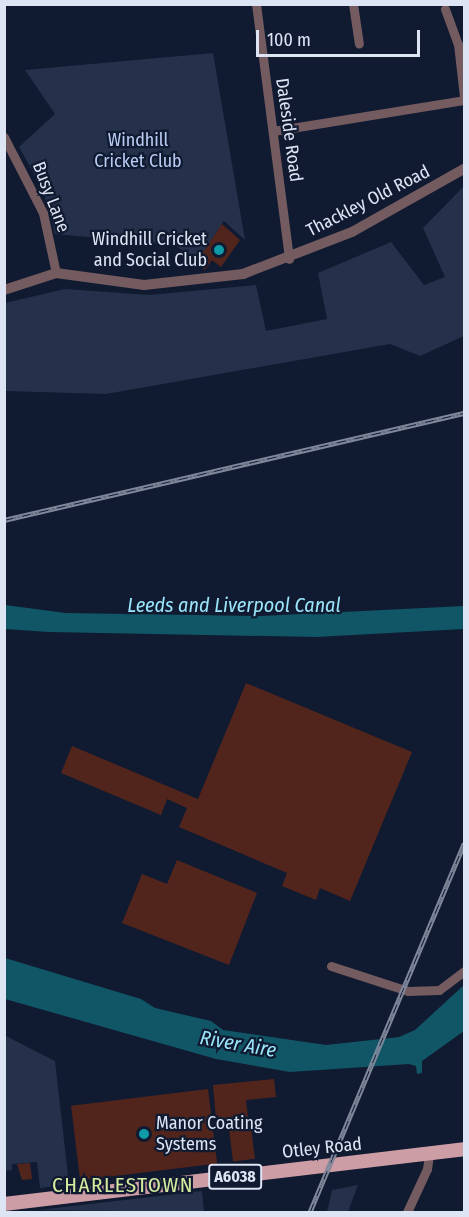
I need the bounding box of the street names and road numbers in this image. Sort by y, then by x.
street label: Daleside Road [271,77,307,183]
street label: Busy Lane [28,159,74,235]
street label: Thackley Old Road [303,161,433,241]
street label: Otley Road [281,1133,363,1163]
road number: A6038 [208,1164,262,1190]

